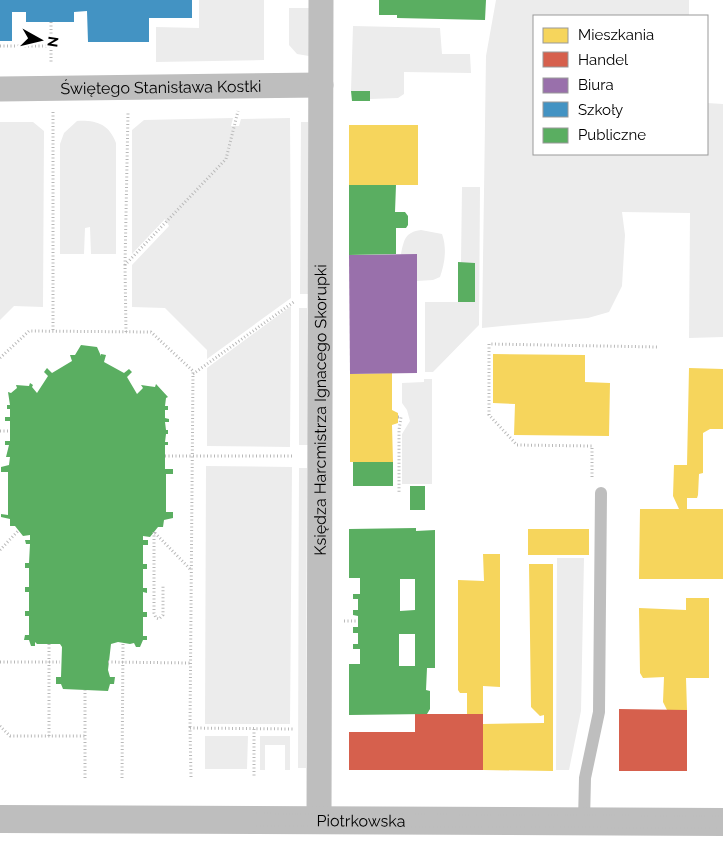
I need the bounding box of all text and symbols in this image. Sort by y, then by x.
north arrow [15,15,65,65]
legend [533,15,708,155]
text: Mieszkania [578,26,654,44]
text: N [44,35,62,48]
text: Handel [578,51,629,69]
text: Biura [578,76,614,94]
street label: Świętego Stanisława Kostki [60,77,262,98]
text: Szkoły [578,101,623,119]
text: Publiczne [578,126,646,144]
street label: Księdza Harcmistrza Ignacego Skorupki [311,264,330,556]
street label: Piotrkowska [317,811,405,831]

